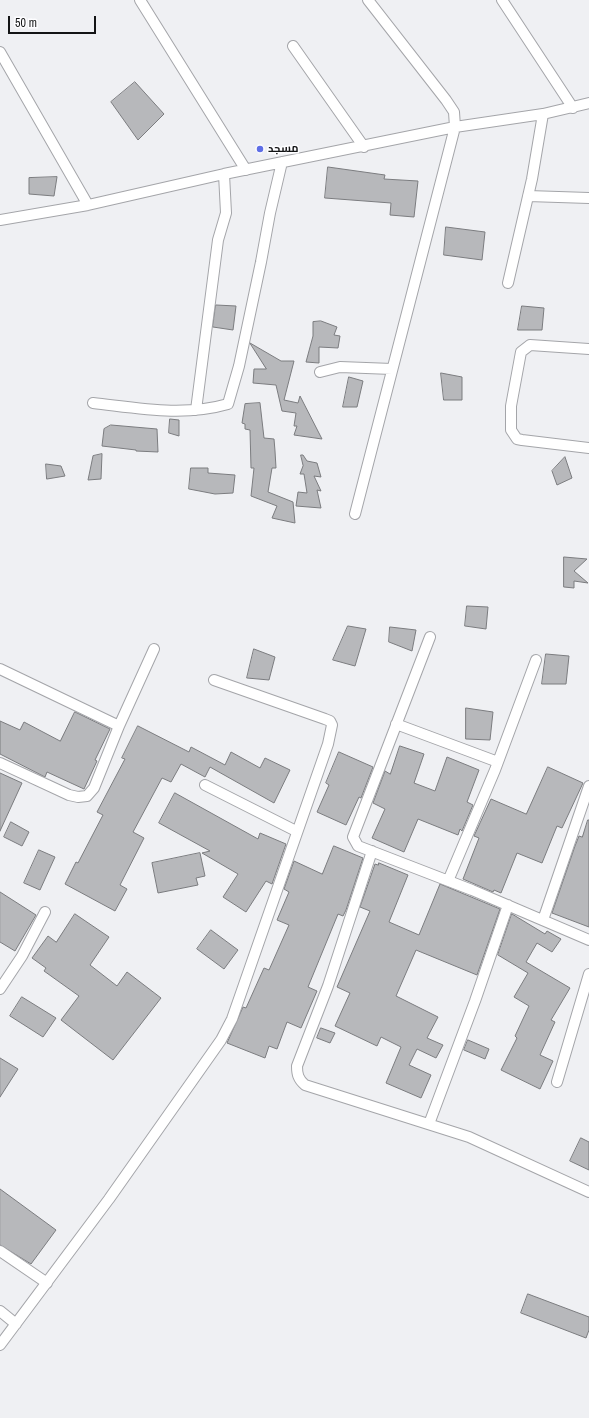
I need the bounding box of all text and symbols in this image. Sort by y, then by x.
scale bar [10,8,98,34]
text: 50 m [15,15,37,31]
place label: مسجد [268,142,299,156]
marker: مسجد [255,144,265,154]

